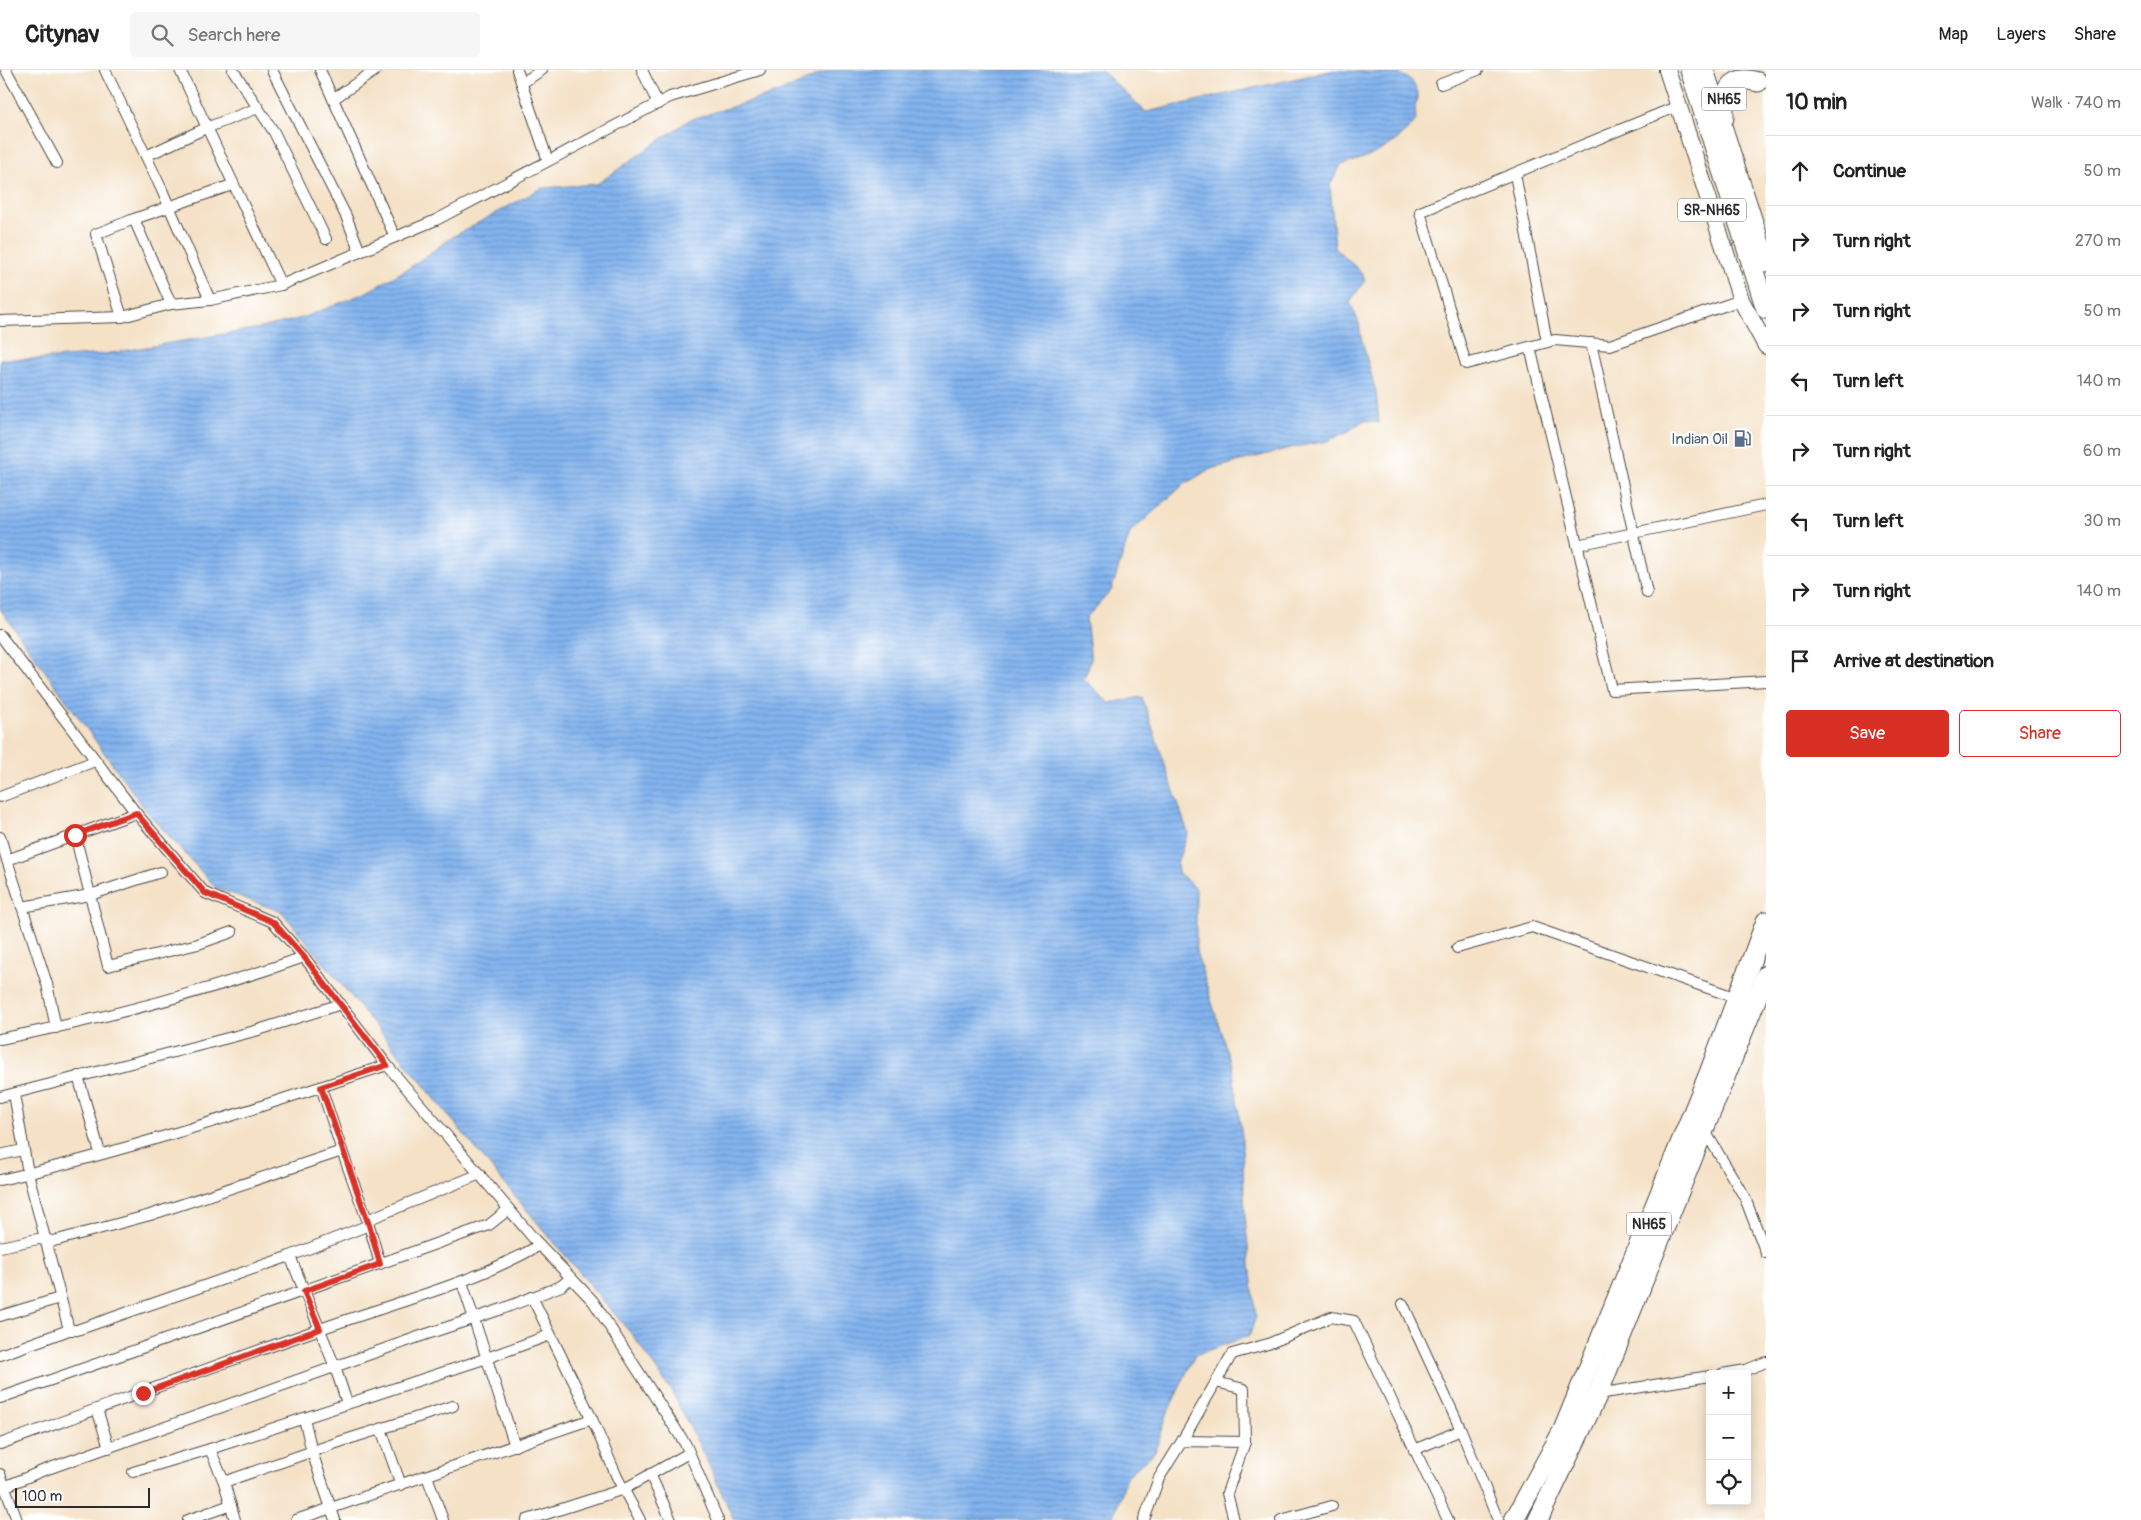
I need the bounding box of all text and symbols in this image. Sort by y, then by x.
search box [130,12,480,57]
text: Citynav [25,20,100,49]
icon: search [148,21,176,49]
text: Search here [188,23,280,47]
text: Map [1939,23,1968,46]
text: Layers [1996,23,2046,46]
text: Share [2074,23,2116,46]
road number: NH65 [1702,88,1746,110]
text: 10 min [1786,89,1847,116]
text: Walk · 740 m [2031,93,2121,113]
icon: ahead [1786,157,1814,185]
text: Continue [1833,159,1906,183]
text: 50 m [2084,161,2121,181]
road number: SR-NH65 [1678,198,1746,222]
icon: right [1786,227,1814,255]
text: Turn right [1833,229,1911,253]
text: 270 m [2075,231,2121,251]
icon: right [1786,297,1814,325]
text: Turn right [1833,299,1911,323]
text: 50 m [2084,301,2121,321]
icon: left [1786,367,1814,395]
text: Turn left [1833,369,1903,393]
text: 140 m [2077,371,2121,391]
fuel station icon: Indian Oil [1732,429,1752,449]
place label: Indian Oil [1671,430,1728,449]
icon: right [1786,437,1814,465]
text: Turn right [1833,439,1911,463]
text: 60 m [2083,441,2121,461]
icon: left [1786,507,1814,535]
text: Turn left [1833,509,1903,533]
text: 30 m [2083,511,2121,531]
icon: right [1786,577,1814,605]
text: Turn right [1833,579,1911,603]
text: 140 m [2077,581,2121,601]
icon: arrive [1786,647,1814,675]
text: Arrive at destination [1833,649,1994,673]
button: Save [1786,710,1949,757]
button: Share [1959,710,2121,757]
route start [64,824,87,847]
road number: NH65 [1626,1212,1672,1236]
map controls [1706,1370,1751,1505]
button: + [1706,1370,1751,1415]
route end [132,1382,155,1405]
button: − [1706,1415,1751,1460]
button: locate [1706,1460,1751,1505]
scale bar [15,1485,150,1508]
text: 100 m [22,1488,62,1505]

